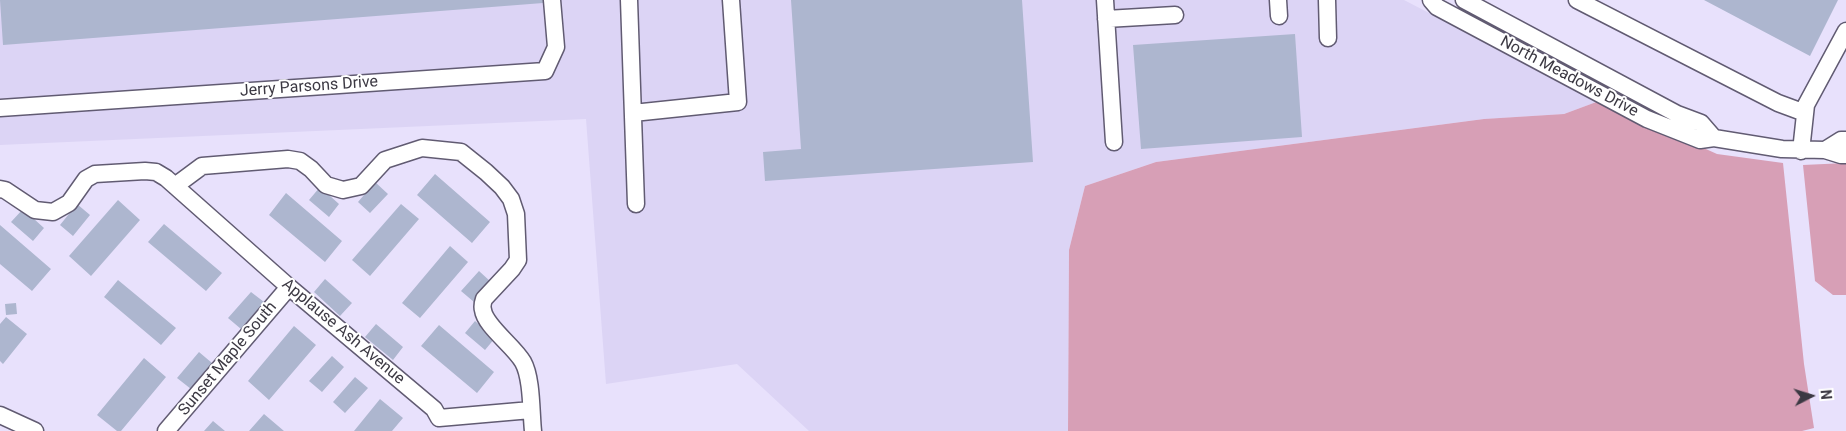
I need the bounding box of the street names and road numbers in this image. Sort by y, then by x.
street label: North Meadows Drive [1497,32,1641,122]
street label: Jerry Parsons Drive [239,73,379,101]
street label: Applause Ash Avenue [278,275,408,389]
street label: Sunset Maple South [175,298,281,420]

